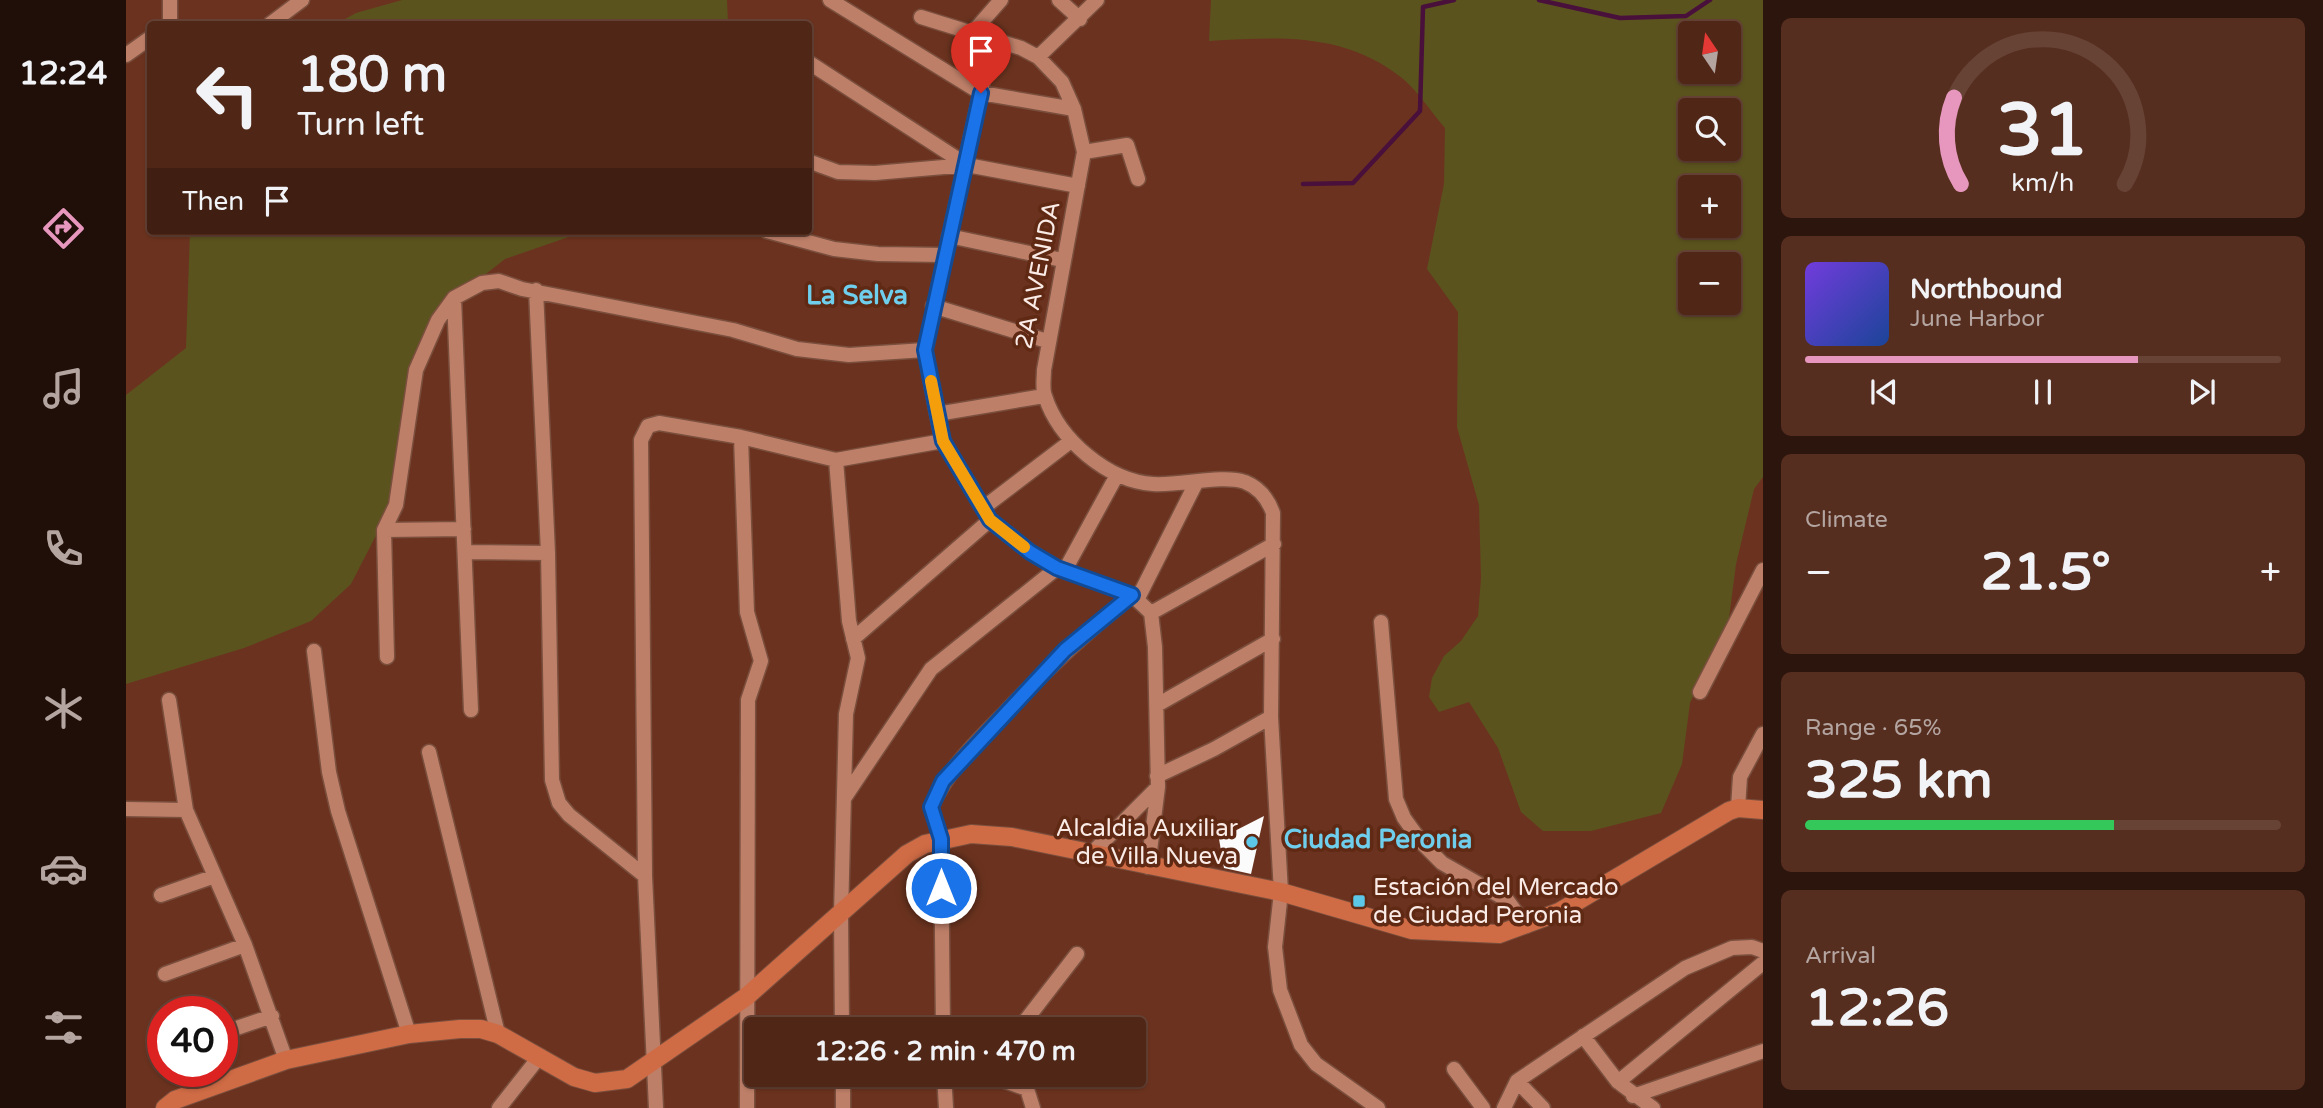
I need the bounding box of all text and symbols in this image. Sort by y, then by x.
pin [951,21,1011,93]
north arrow [1678,21,1741,84]
map controls [1678,21,1741,315]
icon: arrive [962,32,1000,70]
text: 180 m [297,46,447,105]
icon: left [182,49,273,140]
text: 12:24 [19,55,107,93]
text: 31 [1997,87,2089,175]
button: search [1678,98,1741,161]
text: Turn left [297,106,424,144]
text: km/h [2012,168,2074,198]
button: + [1678,175,1741,238]
icon: arrive [258,182,296,220]
text: Then [182,186,244,217]
street label: 2A AVENIDA [1009,199,1067,351]
icon: directions [39,204,88,253]
button: − [1678,252,1741,315]
text: Northbound [1910,274,2062,305]
district label: La Selva [806,280,908,311]
text: June Harbor [1910,305,2044,333]
icon: music [39,364,88,413]
icon: previous [1865,373,1903,411]
icon: pause [2024,373,2062,411]
icon: next [2183,373,2221,411]
text: Climate [1805,506,1888,534]
icon: phone [39,524,88,573]
text: 21.5° [1981,541,2111,604]
text: − [1805,550,1832,596]
text: + [2260,550,2281,596]
icon: climate [39,684,88,733]
text: Range · 65% [1805,714,1941,742]
text: 325 km [1805,749,1993,812]
place label: Alcaldia Auxiliar de Villa Nueva [1056,814,1239,871]
district label: Ciudad Peronia [1284,824,1472,855]
marker: Alcaldia Auxiliar de Villa Nueva [1244,834,1260,850]
icon: car [39,844,88,893]
position arrow [904,851,978,925]
place label: Estación del Mercado de Ciudad Peronia [1373,873,1619,930]
marker: Estación del Mercado de Ciudad Peronia [1351,893,1367,909]
text: Arrival [1805,942,1876,970]
text: 12:26 [1805,977,1949,1040]
speed limit sign: 40 [147,996,238,1087]
icon: filters [39,1003,88,1052]
text: 12:26 · 2 min · 470 m [814,1036,1076,1067]

